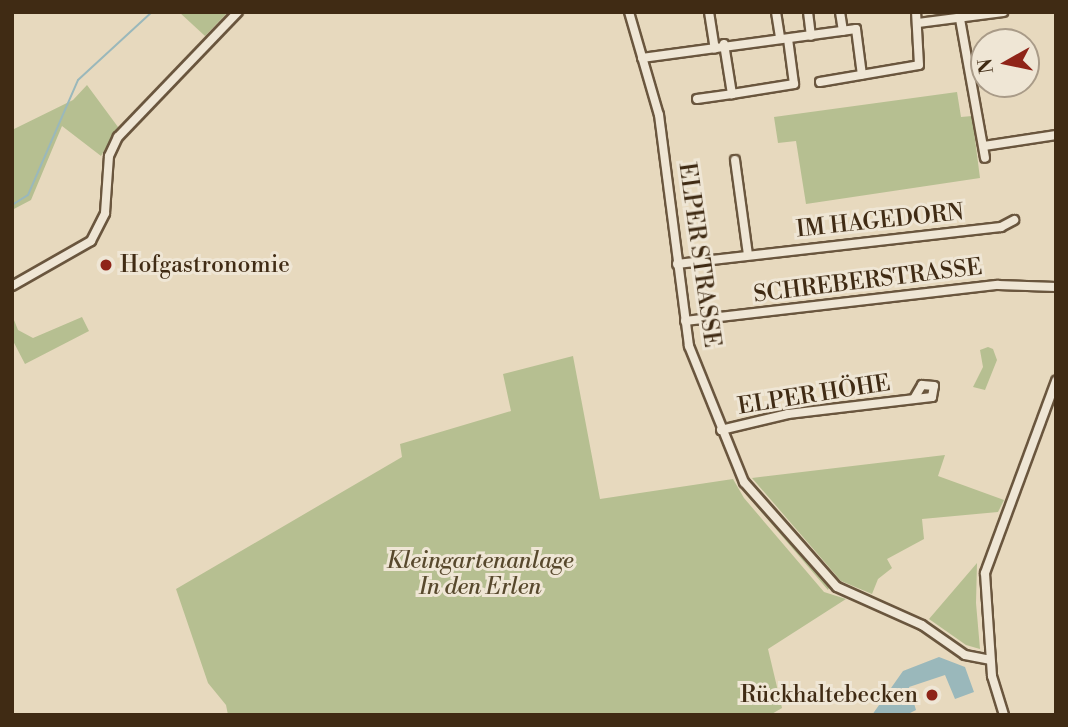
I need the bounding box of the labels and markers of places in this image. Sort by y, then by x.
place label: Hofgastronomie [120,251,290,279]
marker: Hofgastronomie [98,257,114,273]
place label: Rückhaltebecken [740,681,918,709]
marker: Rückhaltebecken [924,687,940,703]

